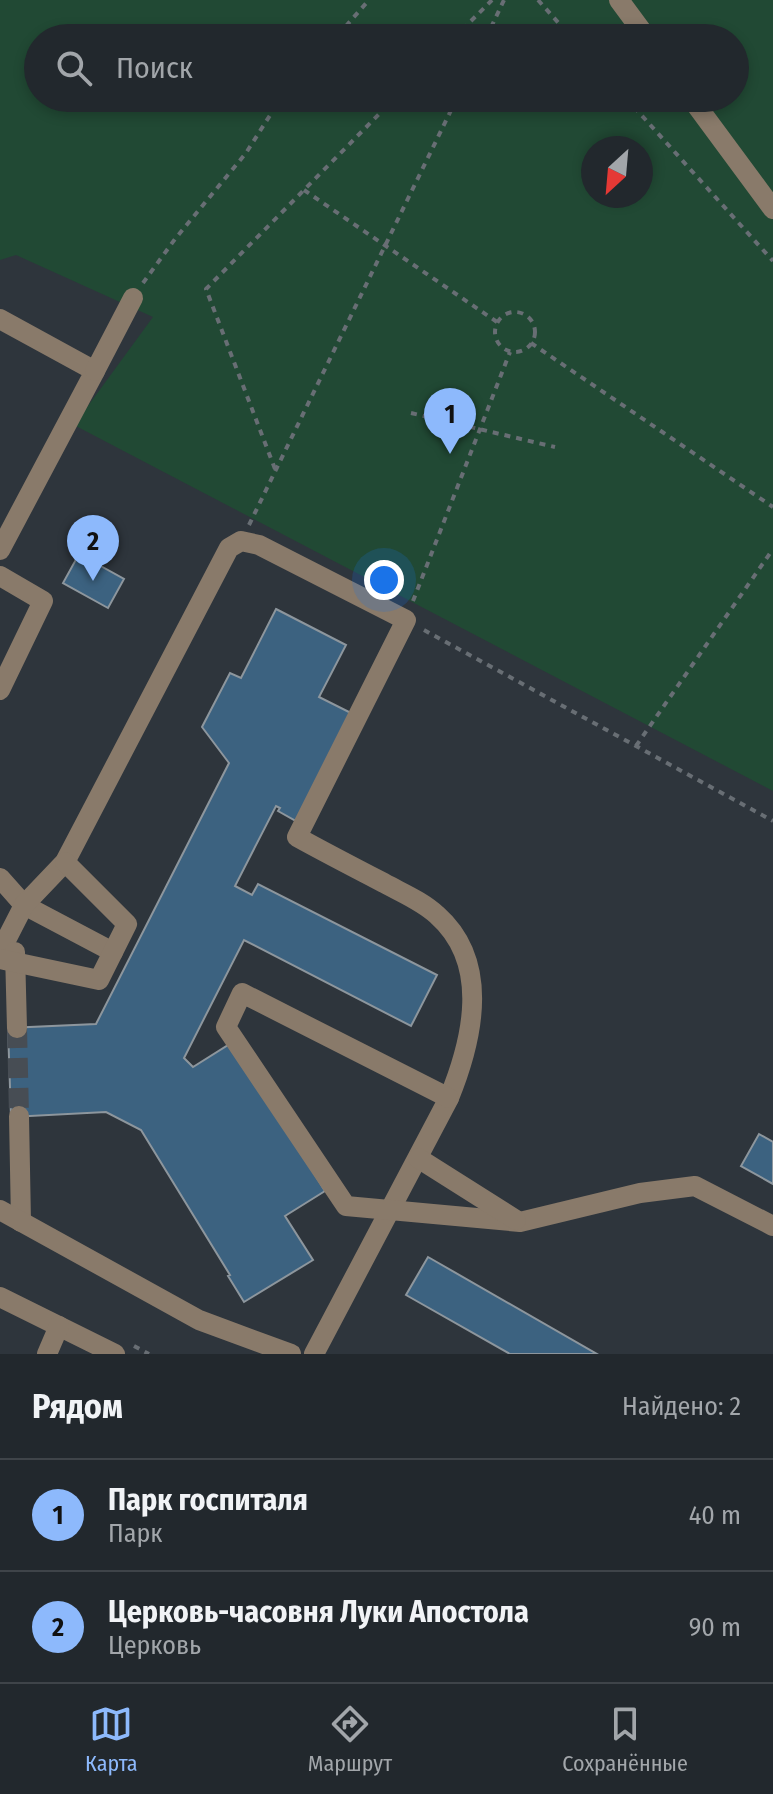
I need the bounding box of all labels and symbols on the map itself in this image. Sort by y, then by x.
north arrow [581,136,653,208]
pin: 1 [424,388,476,454]
pin: 2 [67,515,119,581]
your location [364,560,404,600]

